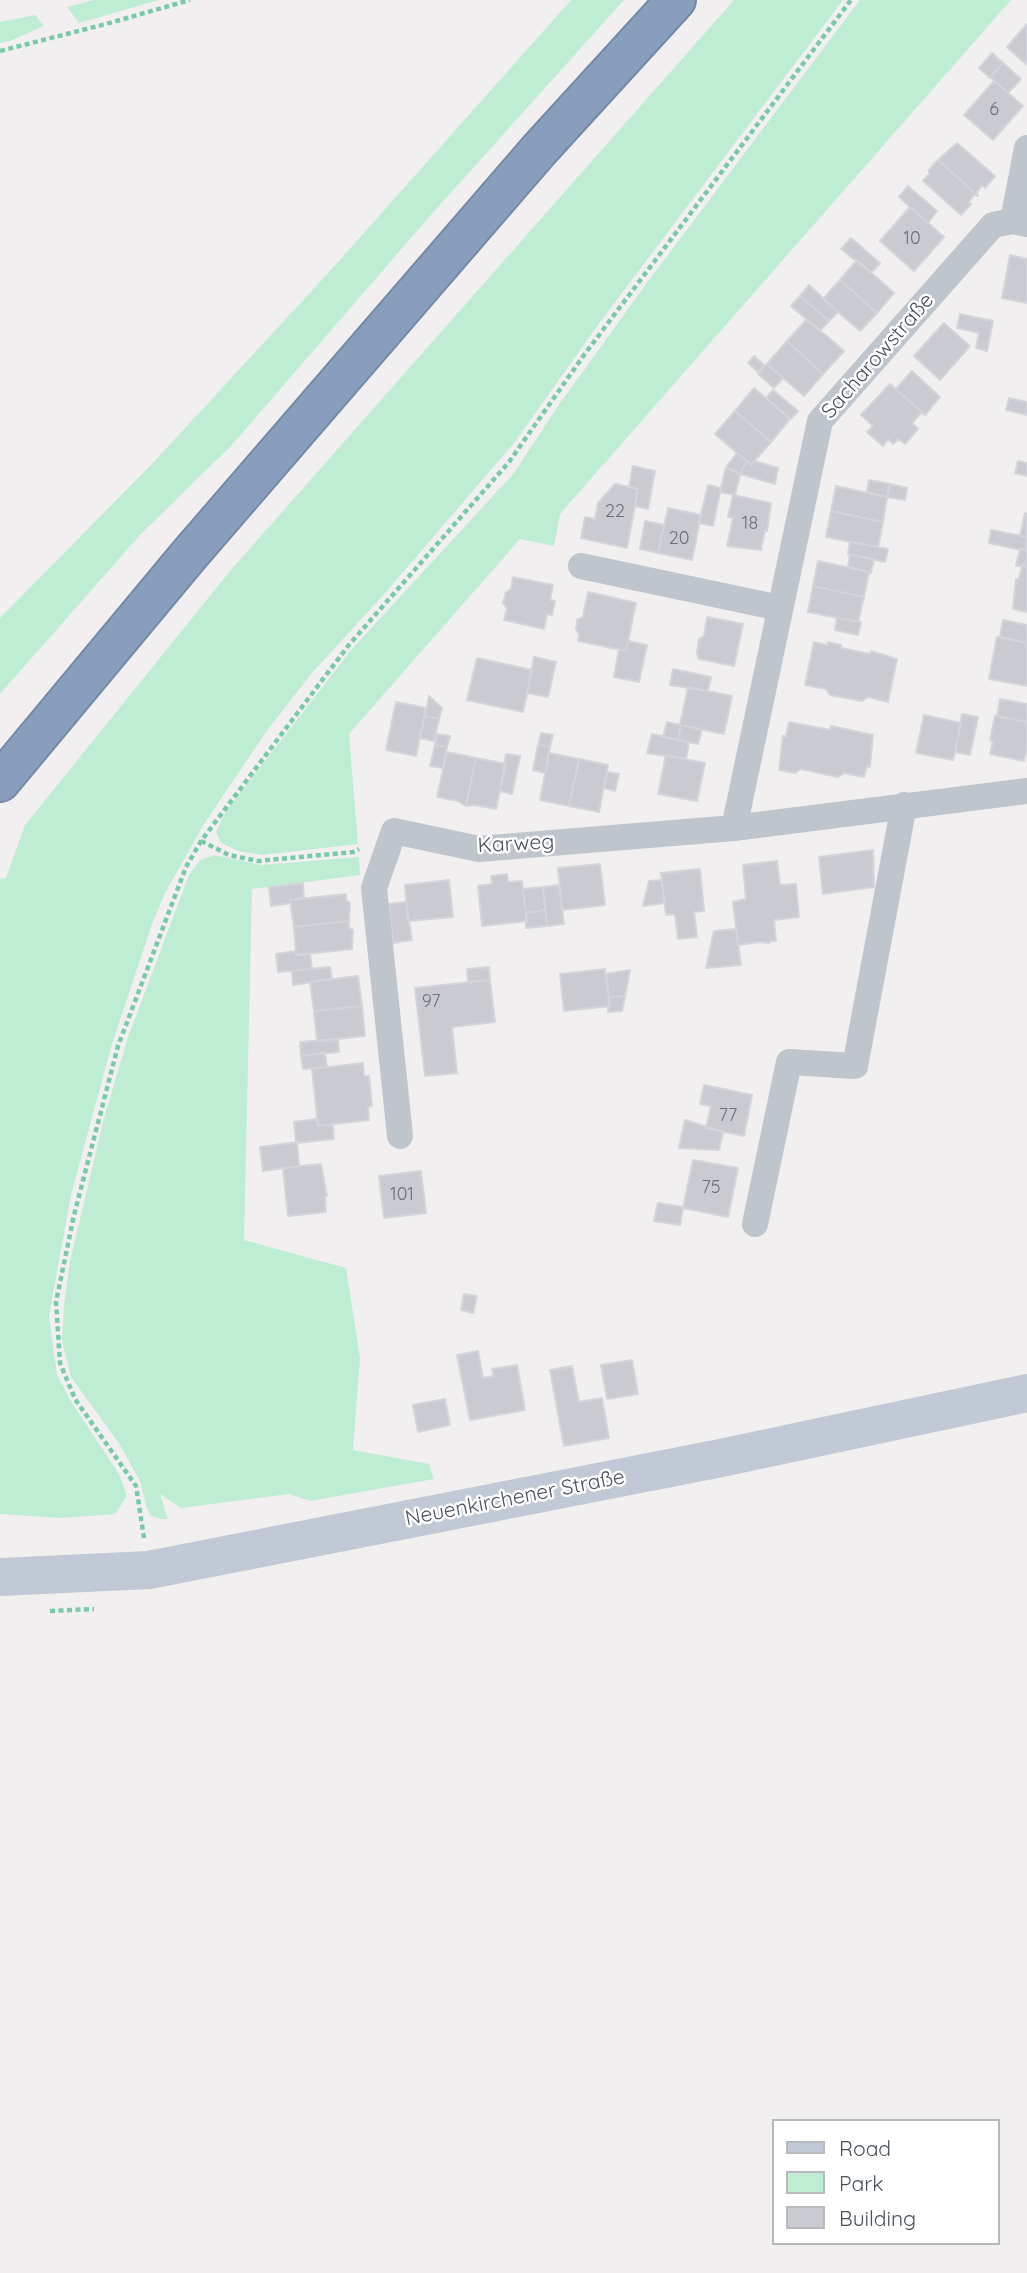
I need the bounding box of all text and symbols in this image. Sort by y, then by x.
house number: 6 [989,99,999,121]
house number: 10 [903,228,921,250]
street label: Sacharowstraße [817,288,939,424]
house number: 22 [605,501,625,523]
house number: 18 [742,513,758,535]
house number: 20 [669,528,689,550]
street label: Karweg [477,829,555,859]
house number: 97 [422,991,440,1013]
house number: 77 [719,1105,737,1127]
house number: 75 [701,1177,721,1199]
house number: 101 [390,1184,414,1206]
street label: Neuenkirchener Straße [403,1464,627,1532]
legend [772,2119,999,2245]
text: Road [839,2135,891,2161]
text: Park [839,2170,883,2196]
text: Building [839,2205,916,2231]

